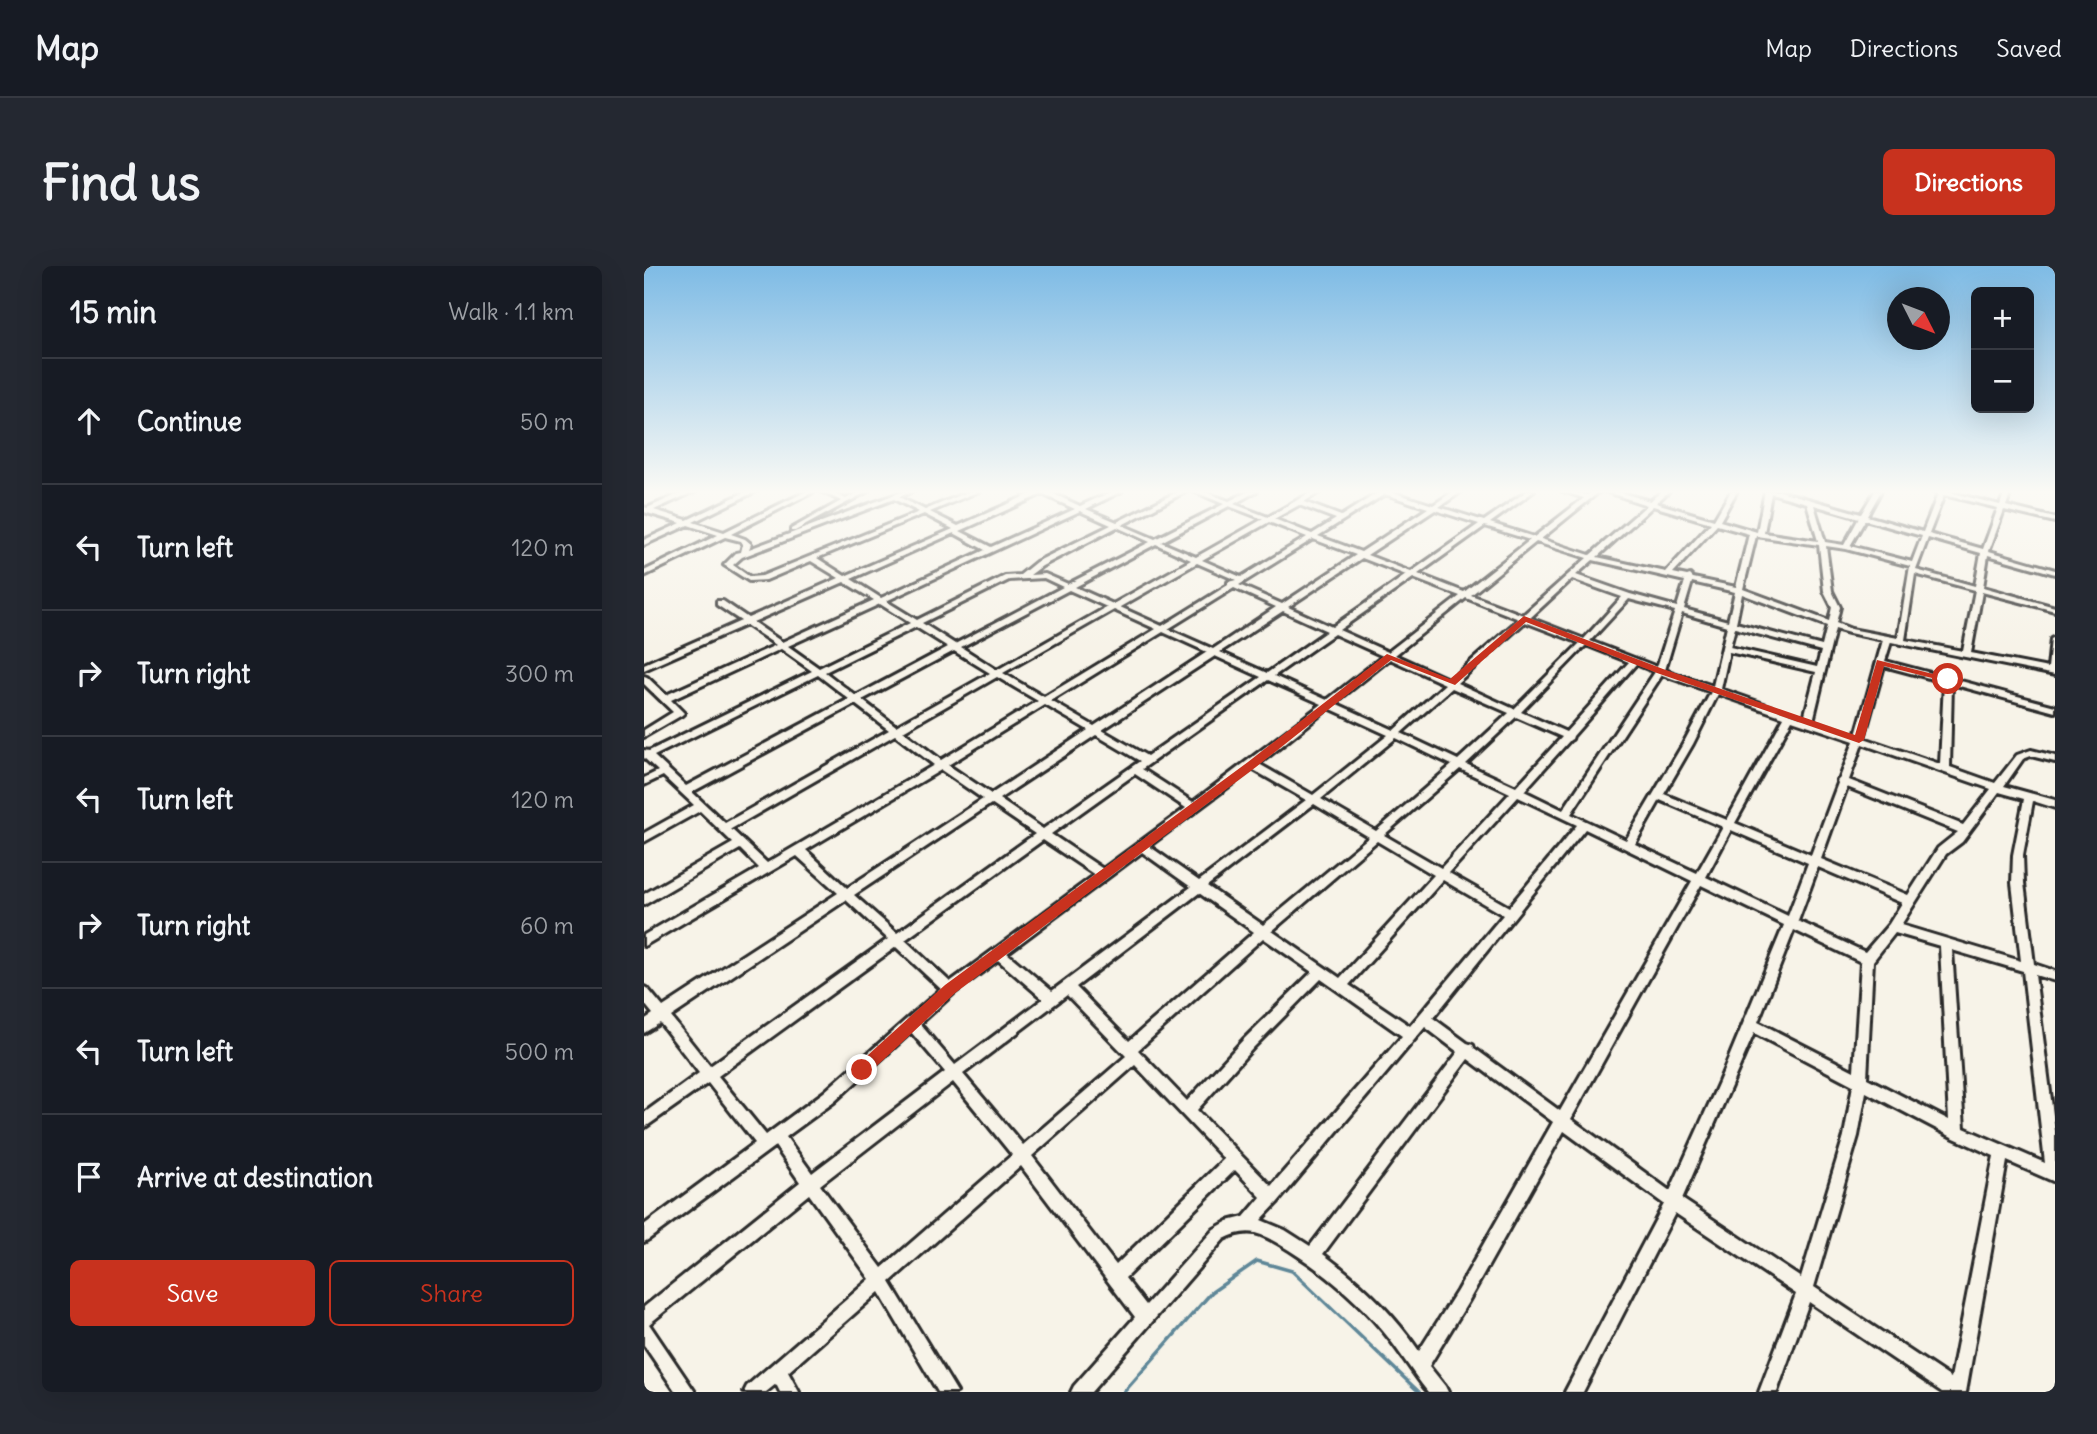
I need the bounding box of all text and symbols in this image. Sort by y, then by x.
text: Map [35,27,99,69]
text: Map [1765,33,1812,63]
text: Directions [1850,33,1958,63]
text: Saved [1996,33,2062,63]
button: Directions [1883,149,2055,215]
text: Find us [42,152,200,213]
north arrow [1887,287,1950,350]
map controls [1971,287,2034,413]
button: + [1971,287,2034,350]
text: 15 min [70,293,157,331]
text: Walk · 1.1 km [448,297,574,326]
button: − [1971,350,2034,413]
icon: ahead [70,402,108,440]
text: Continue [137,405,242,438]
text: 50 m [520,407,574,436]
icon: left [70,528,108,566]
text: Turn left [137,531,233,564]
text: 120 m [511,533,574,562]
icon: right [70,654,108,692]
text: Turn right [137,657,250,690]
text: 300 m [505,659,574,688]
route start [1932,663,1963,694]
icon: left [70,780,108,818]
text: Turn left [137,783,233,816]
text: 120 m [511,785,574,814]
icon: right [70,906,108,944]
text: Turn right [137,909,250,942]
text: 60 m [520,911,574,940]
icon: left [70,1032,108,1070]
text: Turn left [137,1035,233,1068]
text: 500 m [505,1037,574,1066]
route end [846,1054,877,1085]
icon: arrive [70,1158,108,1196]
text: Arrive at destination [137,1161,373,1194]
button: Save [70,1260,315,1326]
button: Share [329,1260,574,1326]

